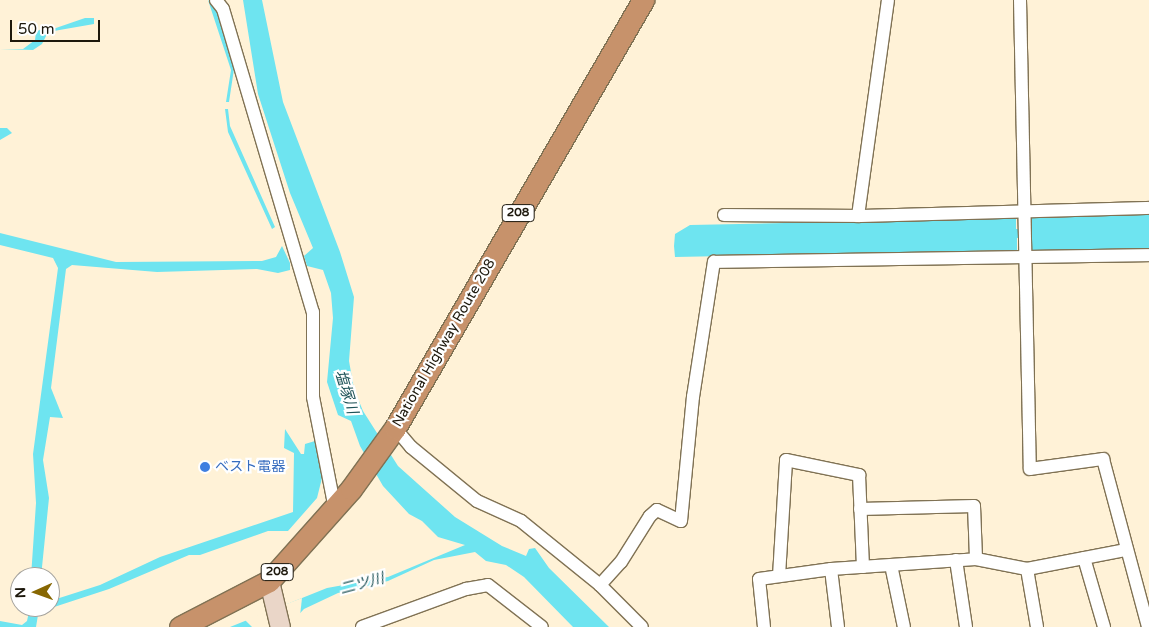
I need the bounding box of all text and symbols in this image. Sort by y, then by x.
scale bar [12,10,102,42]
text: 50 m [18,20,55,38]
road number: 208 [500,204,536,222]
street label: National Highway Route 208 [389,256,499,430]
water label: 塩塚川 [331,368,361,416]
place label: ベスト電器 [215,459,285,475]
marker: ベスト電器 [199,461,211,473]
road number: 208 [260,562,294,582]
north arrow [10,567,60,617]
water label: 二ツ川 [338,569,386,599]
text: N [12,587,29,598]

